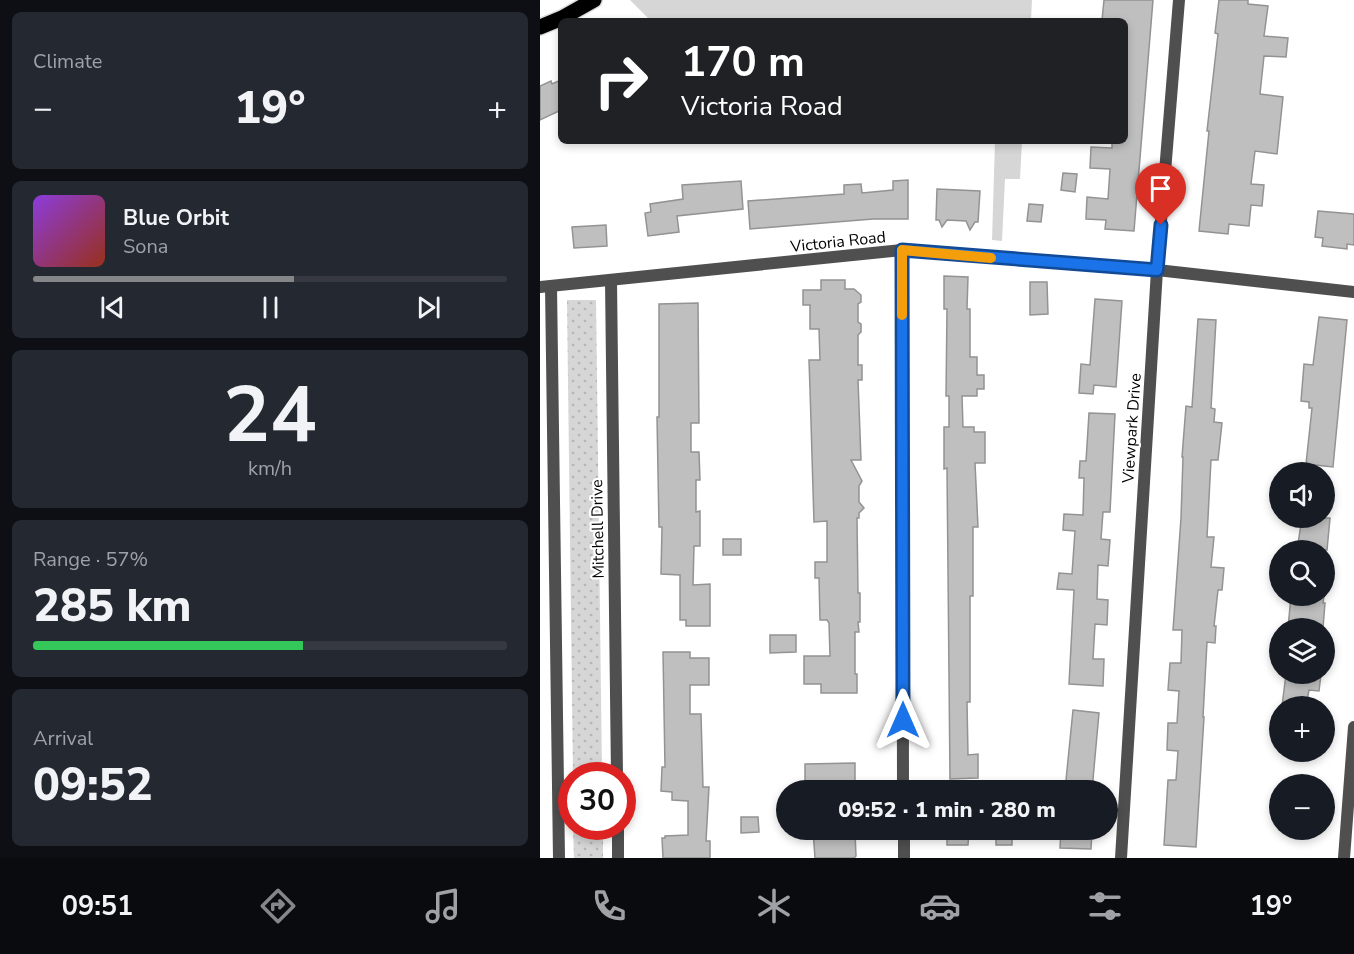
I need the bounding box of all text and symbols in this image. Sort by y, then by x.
text: 170 m [681,34,805,91]
icon: right [582,42,660,120]
text: Climate [33,48,102,75]
text: 19° [234,78,306,139]
text: − [33,86,53,131]
text: + [487,86,507,131]
text: Victoria Road [681,88,843,125]
pin [1135,163,1186,225]
icon: arrive [1144,172,1177,205]
text: Blue Orbit [123,203,229,233]
street label: Victoria Road [788,226,887,258]
text: Sona [123,233,168,260]
icon: previous [96,291,129,324]
icon: pause [254,291,287,324]
icon: next [412,291,445,324]
text: 24 [223,362,317,469]
street label: Viewpark Drive [1117,372,1147,485]
text: km/h [248,455,292,482]
map controls [1269,462,1335,840]
button: sound [1269,462,1335,528]
street label: Mitchell Drive [586,479,610,579]
button: search [1269,540,1335,606]
text: Range · 57% [33,546,148,573]
text: 285 km [33,576,192,637]
button: layers [1269,618,1335,684]
position arrow [871,688,935,752]
button: + [1269,696,1335,762]
text: Arrival [33,725,93,752]
text: 09:52 [33,755,153,816]
speed limit sign: 30 [558,762,636,840]
button: − [1269,774,1335,840]
text: 09:52 · 1 min · 280 m [838,795,1056,825]
icon: directions [257,885,299,927]
icon: music [422,885,464,927]
icon: phone [588,885,630,927]
icon: climate [753,885,795,927]
icon: car [919,885,961,927]
icon: filters [1084,885,1126,927]
text: 09:51 [62,888,133,925]
text: 19° [1250,888,1292,925]

